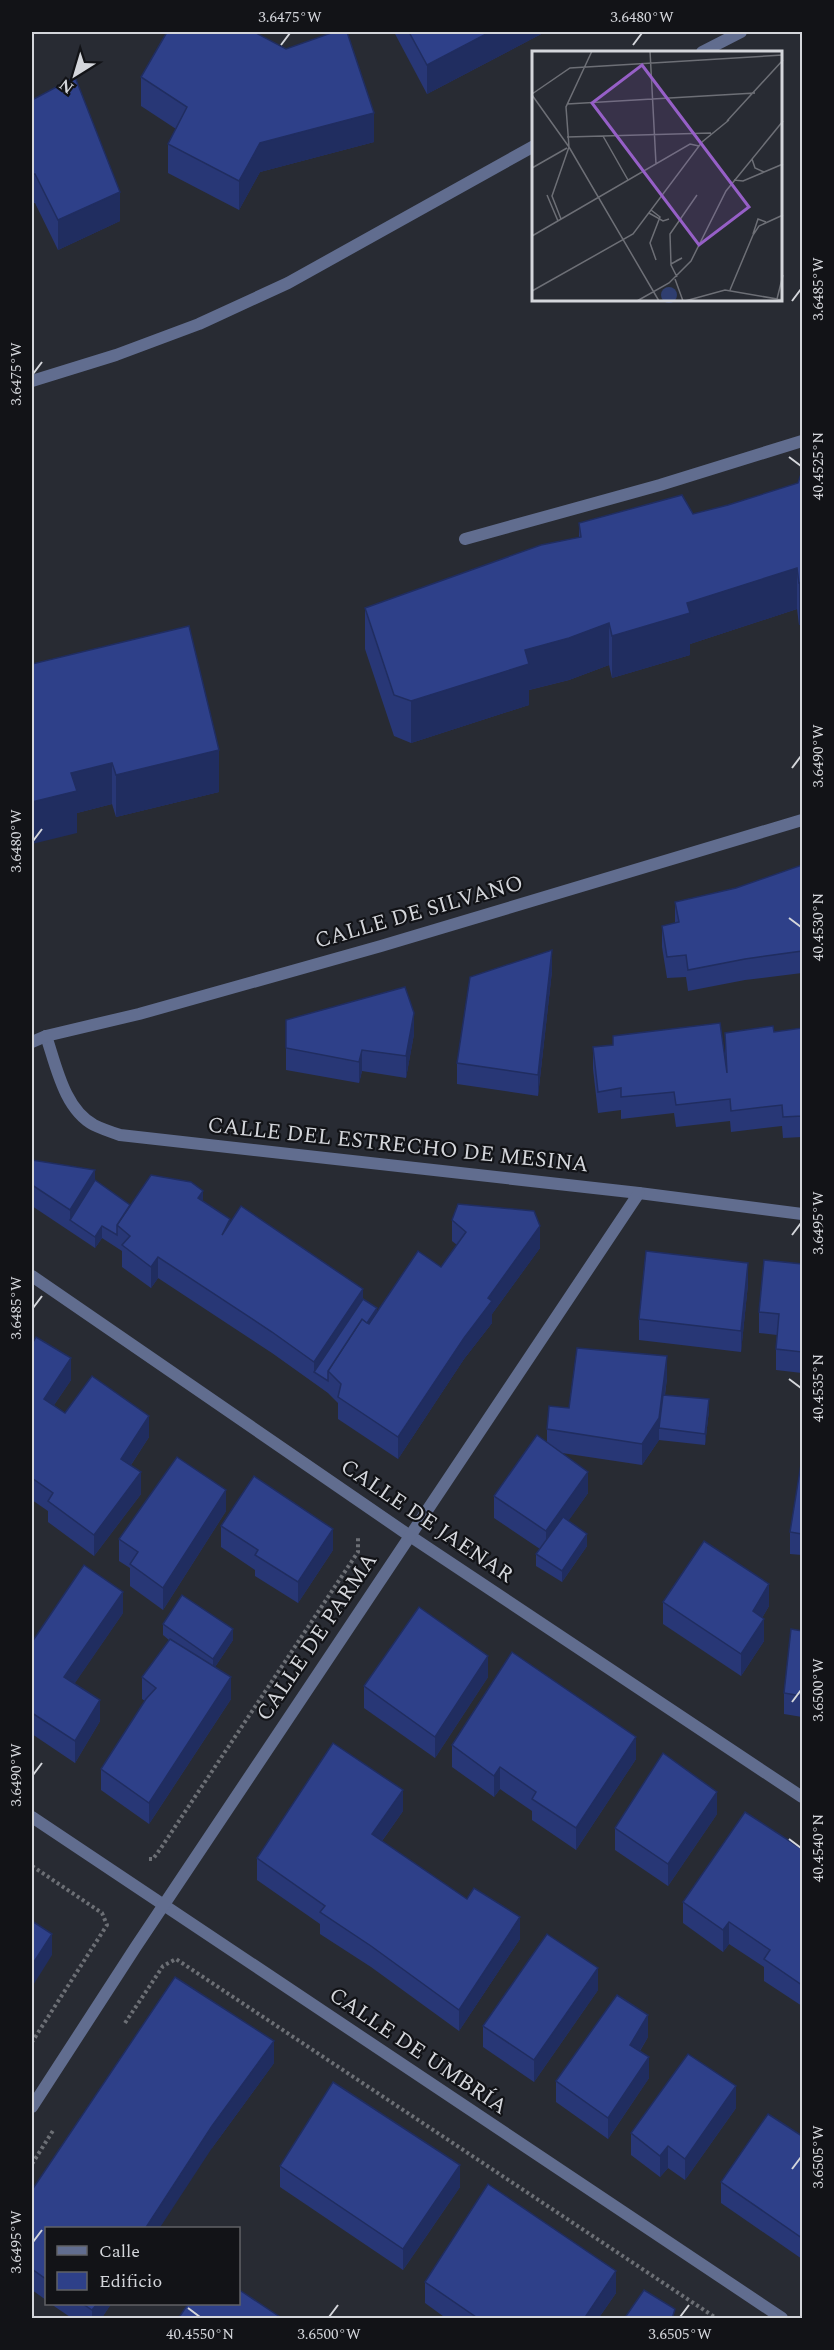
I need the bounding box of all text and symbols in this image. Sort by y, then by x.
text: 3.6475°W [258,6,322,29]
text: 3.6480°W [610,6,674,29]
north arrow [45,45,105,105]
inset map [532,51,783,302]
text: N [54,73,79,100]
text: 3.6485°W [807,257,830,321]
text: 3.6475°W [5,342,28,406]
text: 40.4525°N [807,432,830,500]
text: 3.6490°W [807,724,830,788]
text: 3.6480°W [5,809,28,873]
street label: CALLE DE SILVANO [311,866,527,958]
text: 40.4530°N [807,893,830,961]
street label: CALLE DEL ESTRECHO DE MESINA [206,1109,590,1181]
text: 3.6495°W [807,1191,830,1255]
text: 3.6485°W [5,1276,28,1340]
text: 40.4535°N [807,1354,830,1422]
street label: CALLE DE JAENAR [334,1451,521,1592]
street label: CALLE DE PARMA [248,1546,386,1728]
text: 3.6500°W [807,1658,830,1722]
text: 3.6490°W [5,1743,28,1807]
text: 40.4540°N [807,1814,830,1882]
street label: CALLE DE UMBRÍA [322,1979,514,2123]
text: 3.6505°W [807,2125,830,2189]
text: 3.6495°W [5,2210,28,2274]
legend [45,2227,240,2305]
text: Calle [99,2238,140,2265]
text: Edificio [99,2268,162,2295]
text: 40.4550°N [166,2323,234,2346]
text: 3.6500°W [297,2323,361,2346]
text: 3.6505°W [648,2323,712,2346]

